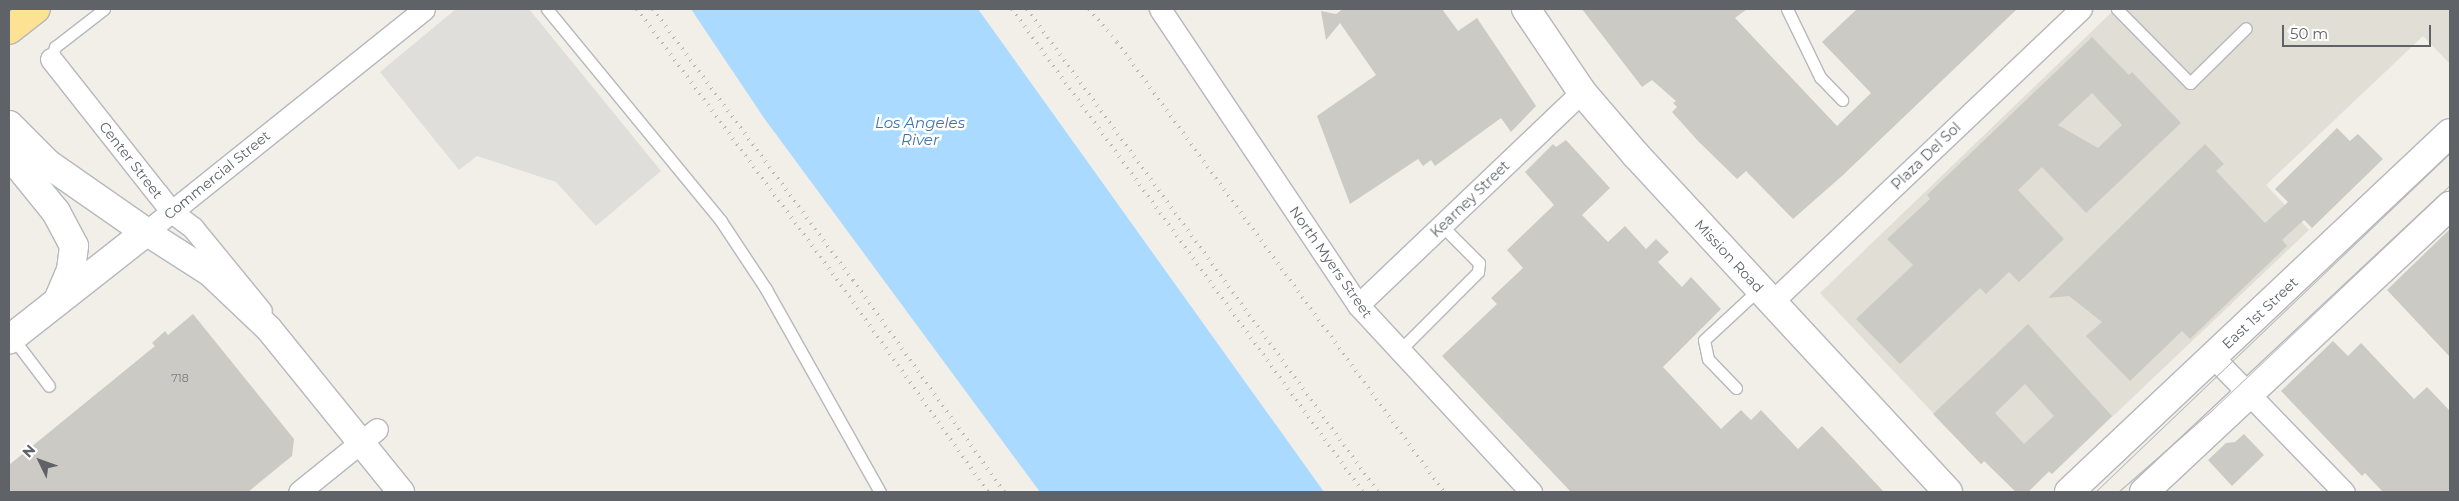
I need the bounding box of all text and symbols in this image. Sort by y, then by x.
scale bar [2284,15,2433,47]
text: 50 m [2290,24,2328,43]
water label: Los Angeles River [875,113,965,148]
street label: Center Street [96,118,166,202]
street label: Plaza Del Sol [1888,119,1964,193]
street label: Commercial Street [161,127,273,223]
street label: Kearney Street [1427,157,1513,241]
street label: North Myers Street [1286,203,1376,321]
street label: Mission Road [1691,216,1767,296]
street label: East 1st Street [2219,274,2301,352]
house number: 718 [171,371,189,385]
north arrow [15,436,65,486]
text: N [18,441,39,461]

